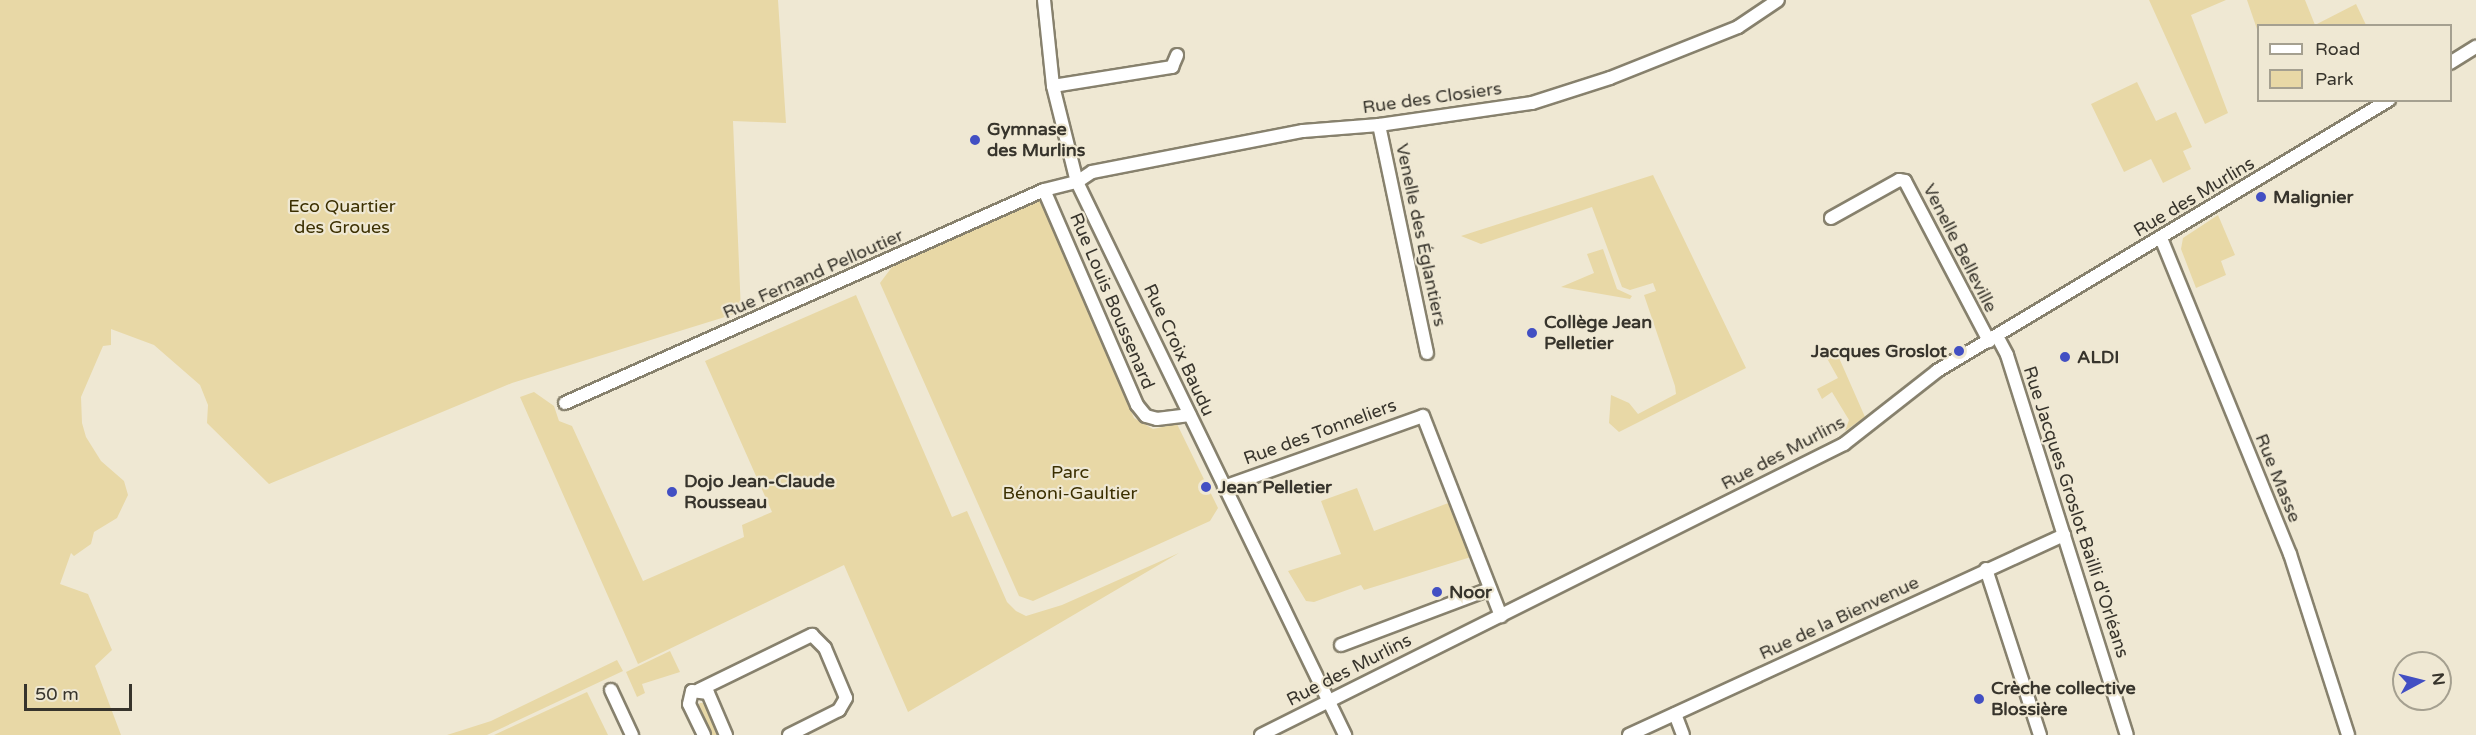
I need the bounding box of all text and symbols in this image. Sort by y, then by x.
legend [2257,24,2452,102]
text: Road [2315,38,2360,60]
text: Park [2315,68,2353,90]
street label: Rue des Closiers [1361,78,1503,118]
place label: Gymnase des Murlins [987,119,1085,162]
marker: Gymnase des Murlins [968,133,982,147]
street label: Venelle des Églantiers [1391,142,1451,328]
street label: Rue des Murlins [2130,152,2258,242]
street label: Venelle Belleville [1918,180,2002,316]
place label: Malignier [2273,186,2353,208]
marker: Malignier [2254,190,2268,204]
park label: Eco Quartier des Groues [288,196,396,238]
street label: Rue Louis Boussenard [1065,210,1159,392]
street label: Rue Fernand Pelloutier [719,224,907,324]
street label: Rue Croix Baudu [1139,280,1219,420]
place label: Collège Jean Pelletier [1544,312,1652,354]
marker: Collège Jean Pelletier [1525,326,1539,340]
place label: Jacques Groslot [1811,340,1947,362]
marker: Jacques Groslot [1952,344,1966,358]
place label: ALDI [2077,346,2119,368]
marker: ALDI [2058,350,2072,364]
street label: Rue Jacques Groslot Bailli d'Orléans [2019,363,2133,661]
street label: Rue des Tonneliers [1241,394,1399,470]
street label: Rue des Murlins [1717,411,1849,495]
street label: Rue Masse [2250,431,2306,525]
park label: Parc Bénoni-Gaultier [1003,462,1137,504]
place label: Dojo Jean-Claude Rousseau [684,471,835,514]
place label: Jean Pelletier [1218,476,1332,498]
marker: Jean Pelletier [1199,480,1213,494]
marker: Dojo Jean-Claude Rousseau [665,485,679,499]
street label: Rue de la Bienvenue [1756,572,1922,664]
place label: Noor [1449,581,1492,603]
marker: Noor [1430,585,1444,599]
street label: Rue des Murlins [1283,629,1415,711]
north arrow [2392,651,2452,711]
text: N [2427,671,2449,687]
scale bar [27,672,135,710]
place label: Crèche collective Blossière [1991,678,2136,720]
text: 50 m [35,683,79,705]
marker: Crèche collective Blossière [1972,692,1986,706]

